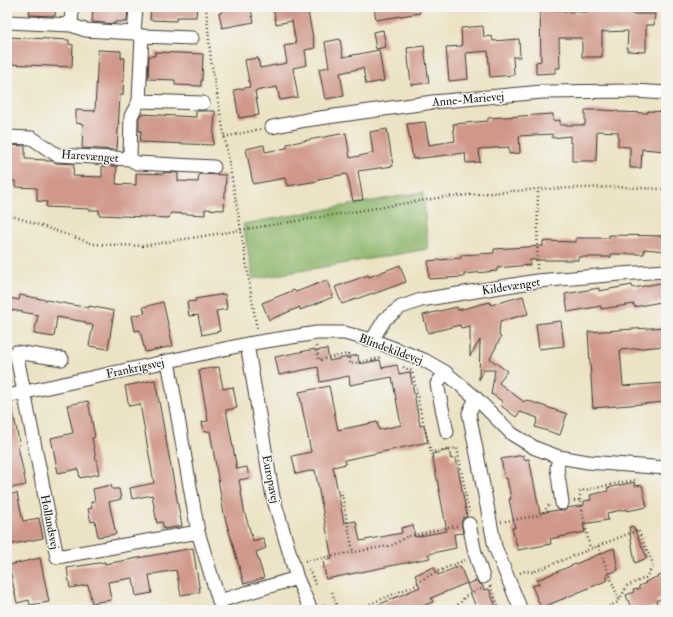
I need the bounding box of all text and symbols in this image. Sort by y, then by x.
street label: Anne-Marievej [431,89,505,110]
street label: Harevænget [61,147,119,166]
street label: Kildevænget [481,274,541,299]
street label: Blindekildevej [357,331,425,368]
street label: Frankrigsvej [105,355,166,382]
street label: Europavej [258,454,283,504]
street label: Hollandsvej [37,493,62,551]

